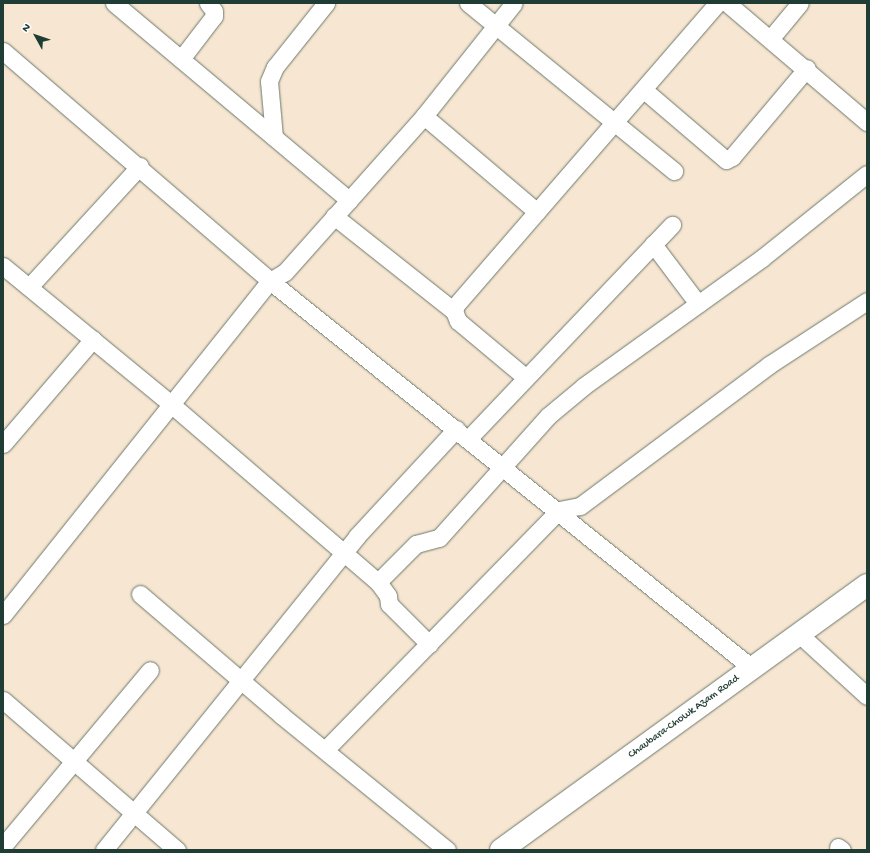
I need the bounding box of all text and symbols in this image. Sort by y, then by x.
north arrow [16,16,56,56]
text: N [20,22,34,35]
street label: Chaubara-Chowk Azam Road [626,672,742,762]

